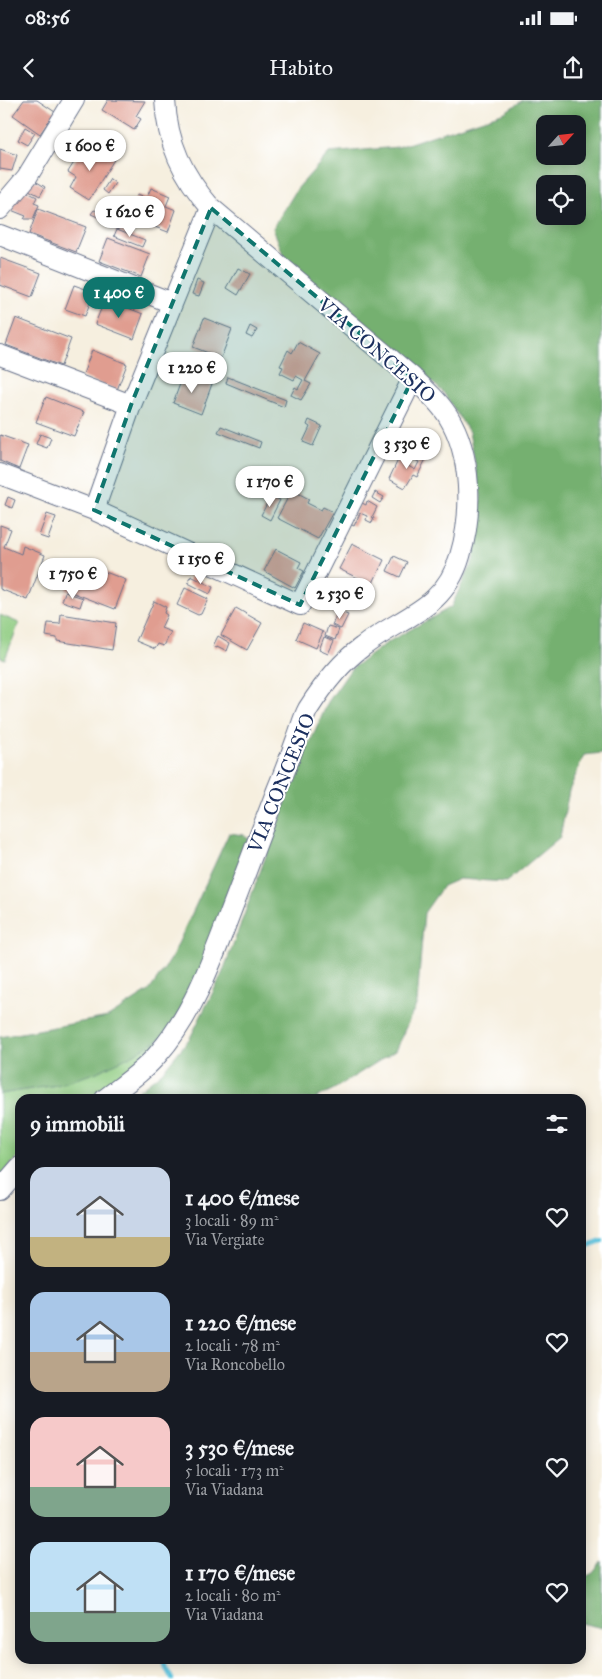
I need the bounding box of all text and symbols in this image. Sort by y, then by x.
text: 08:56 [25,6,70,29]
icon: back [15,54,43,82]
text: Habito [269,54,333,81]
icon: share [559,54,587,82]
north arrow [536,115,586,165]
map controls [536,115,586,225]
pin: 1 600 € [44,130,136,172]
text: 1 600 € [65,136,115,155]
button: locate [536,175,586,225]
pin: 1 620 € [84,196,176,238]
text: 1 620 € [106,202,154,221]
pin: 1 400 € [73,276,165,319]
text: 1 400 € [94,283,144,302]
street label: VIA CONCESIO [312,292,441,408]
pin: 1 220 € [146,352,238,394]
text: 1 220 € [168,358,216,377]
pin: 3 530 € [361,428,453,470]
text: 3 530 € [384,434,430,453]
pin: 1 170 € [224,466,316,508]
text: 1 170 € [246,472,294,491]
pin: 1 150 € [155,542,247,585]
text: 1 150 € [178,549,224,568]
pin: 1 750 € [27,558,119,600]
text: 1 750 € [49,564,97,583]
pin: 2 530 € [294,578,386,620]
text: 2 530 € [316,584,364,603]
street label: VIA CONCESIO [242,710,320,857]
icon: filters [543,1110,571,1138]
text: 9 immobili [30,1111,125,1137]
text: 1 400 €/mese [185,1185,300,1211]
icon: home [70,1187,130,1247]
icon: heart [543,1203,571,1231]
text: 3 locali · 89 m² [185,1211,279,1230]
text: Via Vergiate [185,1230,264,1249]
text: 1 220 €/mese [185,1310,296,1336]
icon: home [70,1312,130,1372]
icon: heart [543,1328,571,1356]
text: 2 locali · 78 m² [185,1336,280,1355]
text: Via Roncobello [185,1355,285,1374]
text: 3 530 €/mese [185,1435,294,1461]
icon: home [70,1437,130,1497]
icon: heart [543,1453,571,1481]
text: 5 locali · 173 m² [185,1461,284,1480]
text: Via Viadana [185,1480,263,1499]
text: 1 170 €/mese [185,1560,295,1586]
icon: home [70,1562,130,1622]
icon: heart [543,1578,571,1606]
text: 2 locali · 80 m² [185,1586,281,1605]
text: Via Viadana [185,1605,263,1624]

